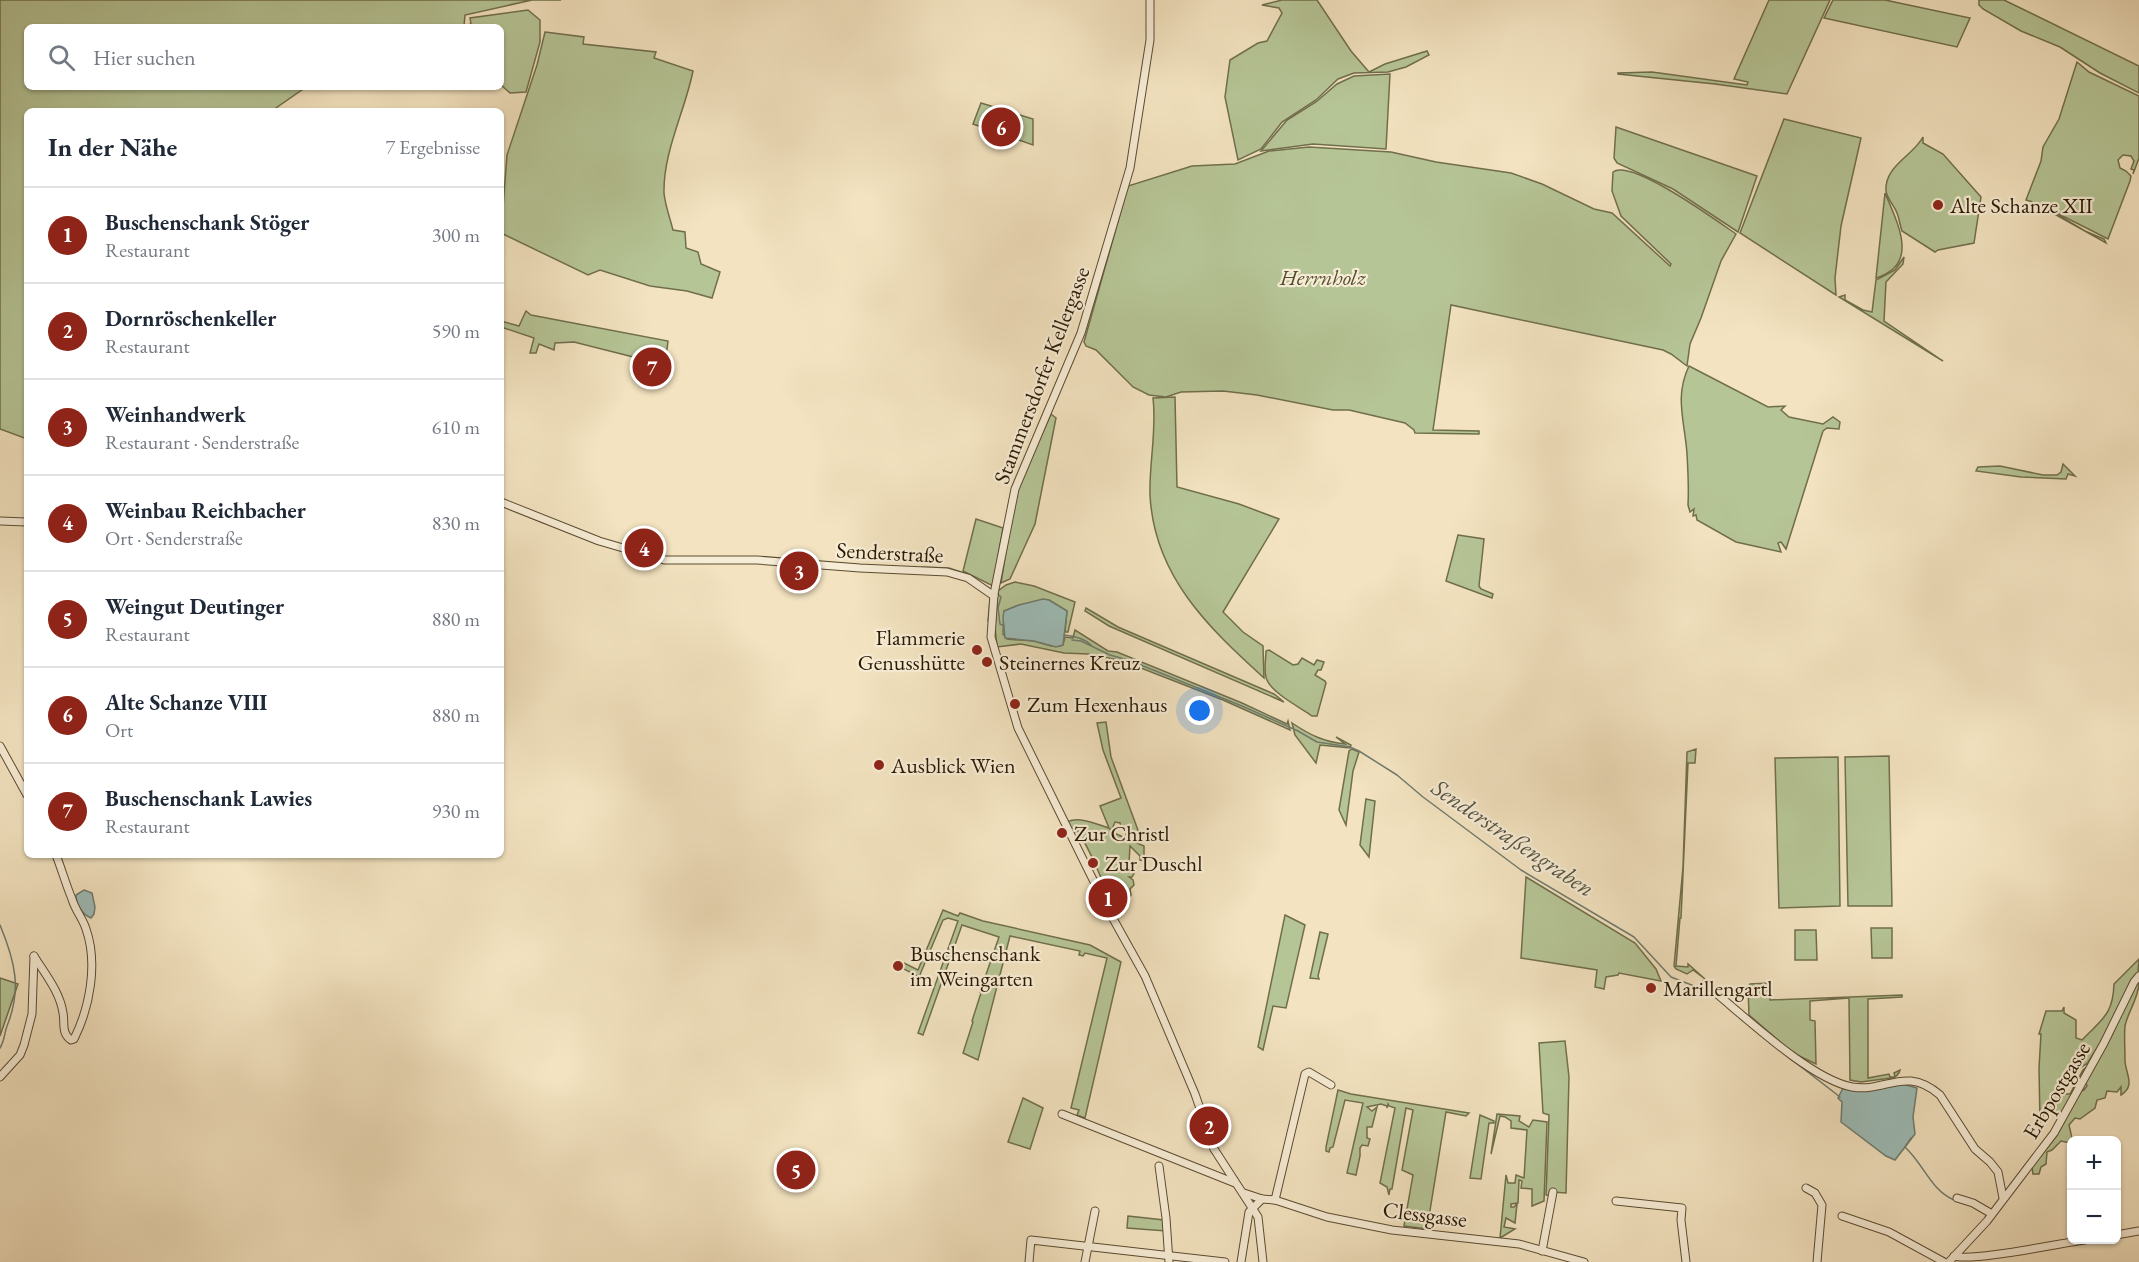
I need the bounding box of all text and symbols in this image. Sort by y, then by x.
search box [24,24,504,90]
icon: search [45,41,78,74]
text: Hier suchen [93,43,196,72]
pin: 6 [982,104,1020,150]
text: In der Nähe [48,130,177,164]
text: 7 Ergebnisse [385,134,480,160]
place label: Alte Schanze XII [1949,191,2094,220]
marker: Alte Schanze XII [1931,198,1945,212]
text: Buschenschank Stöger [105,208,309,237]
text: 1 [62,222,73,248]
text: 300 m [432,222,480,248]
text: Restaurant [105,237,190,263]
street label: Stammersdorfer Kellergasse [987,262,1096,488]
park label: Herrnholz [1279,263,1366,292]
text: Dornröschenkeller [105,304,276,333]
text: 2 [62,318,73,344]
text: 590 m [432,318,480,344]
text: Restaurant [105,333,190,359]
pin: 7 [632,344,672,389]
text: Weinhandwerk [105,400,246,429]
text: 3 [62,414,73,440]
text: 610 m [432,414,480,440]
text: Restaurant · Senderstraße [105,429,299,455]
text: Weinbau Reichbacher [105,496,306,525]
text: 4 [62,510,73,536]
text: 830 m [432,510,480,536]
text: Ort · Senderstraße [105,525,243,551]
pin: 4 [624,526,664,570]
street label: Senderstraße [836,535,945,570]
pin: 3 [780,548,818,594]
text: Weingut Deutinger [105,592,284,621]
text: 5 [62,606,73,632]
text: 880 m [432,606,480,632]
text: Restaurant [105,621,190,647]
place label: Flammerie Genusshütte [858,623,965,677]
marker: Flammerie Genusshütte [970,643,984,657]
place label: Steinernes Kreuz [999,648,1141,677]
marker: Steinernes Kreuz [980,655,994,669]
text: Alte Schanze VIII [105,688,267,717]
place label: Zum Hexenhaus [1027,690,1167,719]
your location [1185,696,1214,725]
marker: Zum Hexenhaus [1008,697,1022,711]
text: 6 [62,702,73,728]
text: 880 m [432,702,480,728]
text: Ort [105,717,133,743]
place label: Ausblick Wien [890,751,1016,780]
marker: Ausblick Wien [872,758,886,772]
water label: Senderstraßengraben [1425,771,1601,903]
text: Buschenschank Lawies [105,784,312,813]
text: 7 [62,798,73,824]
text: 930 m [432,798,480,824]
text: Restaurant [105,813,190,839]
place label: Zur Christl [1074,819,1170,848]
marker: Zur Christl [1055,826,1069,840]
place label: Zur Duschl [1105,849,1202,878]
marker: Zur Duschl [1086,856,1100,870]
pin: 1 [1088,876,1128,920]
place label: Buschenschank im Weingarten [910,939,1041,993]
marker: Buschenschank im Weingarten [891,959,905,973]
place label: Marillengartl [1663,974,1773,1003]
marker: Marillengartl [1644,981,1658,995]
street label: Erbpostgasse [2016,1036,2097,1144]
pin: 2 [1190,1104,1228,1148]
map controls [2067,1136,2121,1244]
button: + [2067,1136,2121,1190]
pin: 5 [776,1148,816,1192]
button: − [2067,1190,2121,1244]
street label: Clessgasse [1381,1195,1469,1234]

